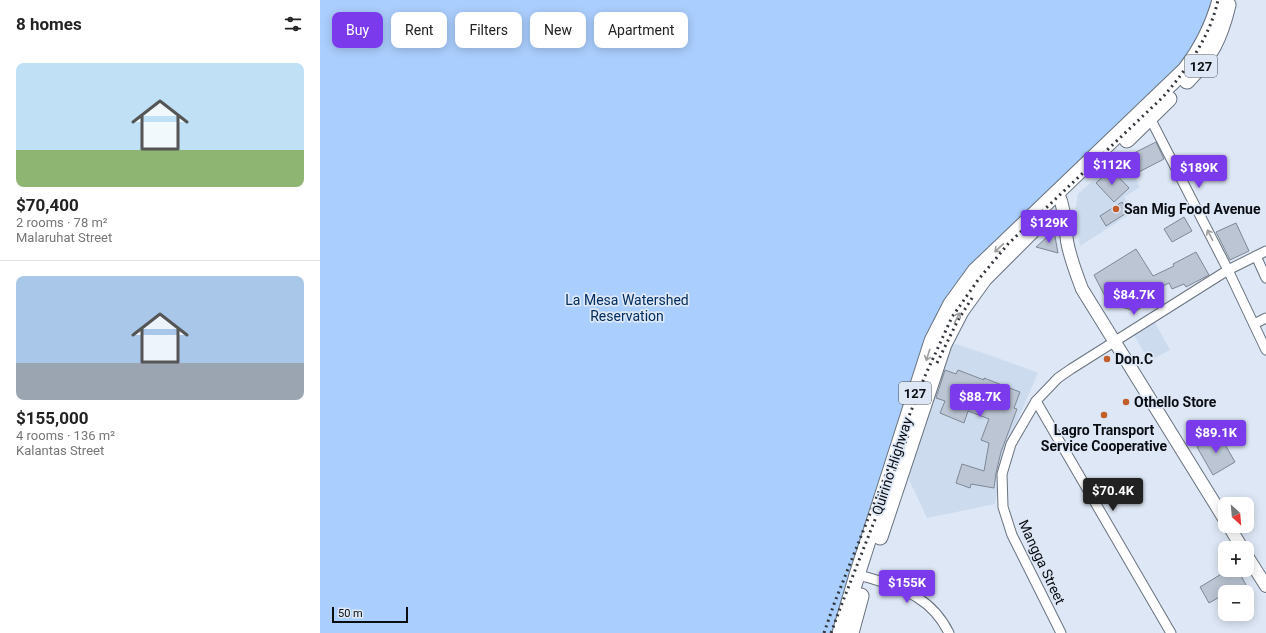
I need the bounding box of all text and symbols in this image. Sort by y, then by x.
chip: Buy [332,12,383,48]
chip: Rent [391,12,447,48]
chip: Filters [455,12,522,48]
chip: New [530,12,586,48]
chip: Apartment [594,12,688,48]
icon: filters [282,13,304,35]
text: 8 homes [16,14,82,34]
road number: 127 [1185,55,1217,77]
icon: home [124,89,196,161]
pin: $112K [1084,152,1140,186]
pin: $189K [1171,155,1227,189]
text: $112K [1093,157,1131,172]
text: $189K [1180,160,1218,175]
text: $70,400 [16,195,79,215]
place label: San Mig Food Avenue [1124,201,1261,217]
marker: San Mig Food Avenue [1111,204,1121,214]
pin: $129K [1021,210,1077,244]
text: 2 rooms · 78 m² [16,215,108,230]
text: $129K [1030,215,1068,230]
one-way arrow [1206,229,1214,241]
text: Malaruhat Street [16,230,112,245]
one-way arrow [994,244,1004,253]
pin: $84.7K [1101,282,1167,316]
text: $84.7K [1113,287,1155,302]
park label: La Mesa Watershed Reservation [565,292,689,324]
icon: home [124,302,196,374]
one-way arrow [954,312,961,324]
one-way arrow [923,349,931,361]
place label: Don.C [1115,351,1153,367]
marker: Don.C [1102,354,1112,364]
road number: 127 [899,382,931,404]
pin: $88.7K [947,384,1013,418]
text: $88.7K [959,389,1001,404]
place label: Othello Store [1134,394,1217,410]
marker: Othello Store [1121,397,1131,407]
text: $155,000 [16,408,88,428]
marker: Lagro Transport Service Cooperative [1099,410,1109,420]
street label: Quirino Highway [869,415,915,517]
pin: $89.1K [1183,420,1249,454]
place label: Lagro Transport Service Cooperative [1041,422,1168,454]
text: $89.1K [1195,425,1237,440]
text: 4 rooms · 136 m² [16,428,115,443]
text: Kalantas Street [16,443,104,458]
pin: $70.4K [1080,478,1146,512]
text: $70.4K [1092,483,1134,498]
north arrow [1218,497,1254,533]
map controls [1218,497,1254,621]
street label: Mangga Street [1015,517,1069,607]
button: + [1218,541,1254,577]
pin: $155K [879,570,935,604]
text: $155K [888,575,926,590]
button: − [1218,585,1254,621]
scale bar [332,605,408,624]
text: 50 m [338,607,363,620]

